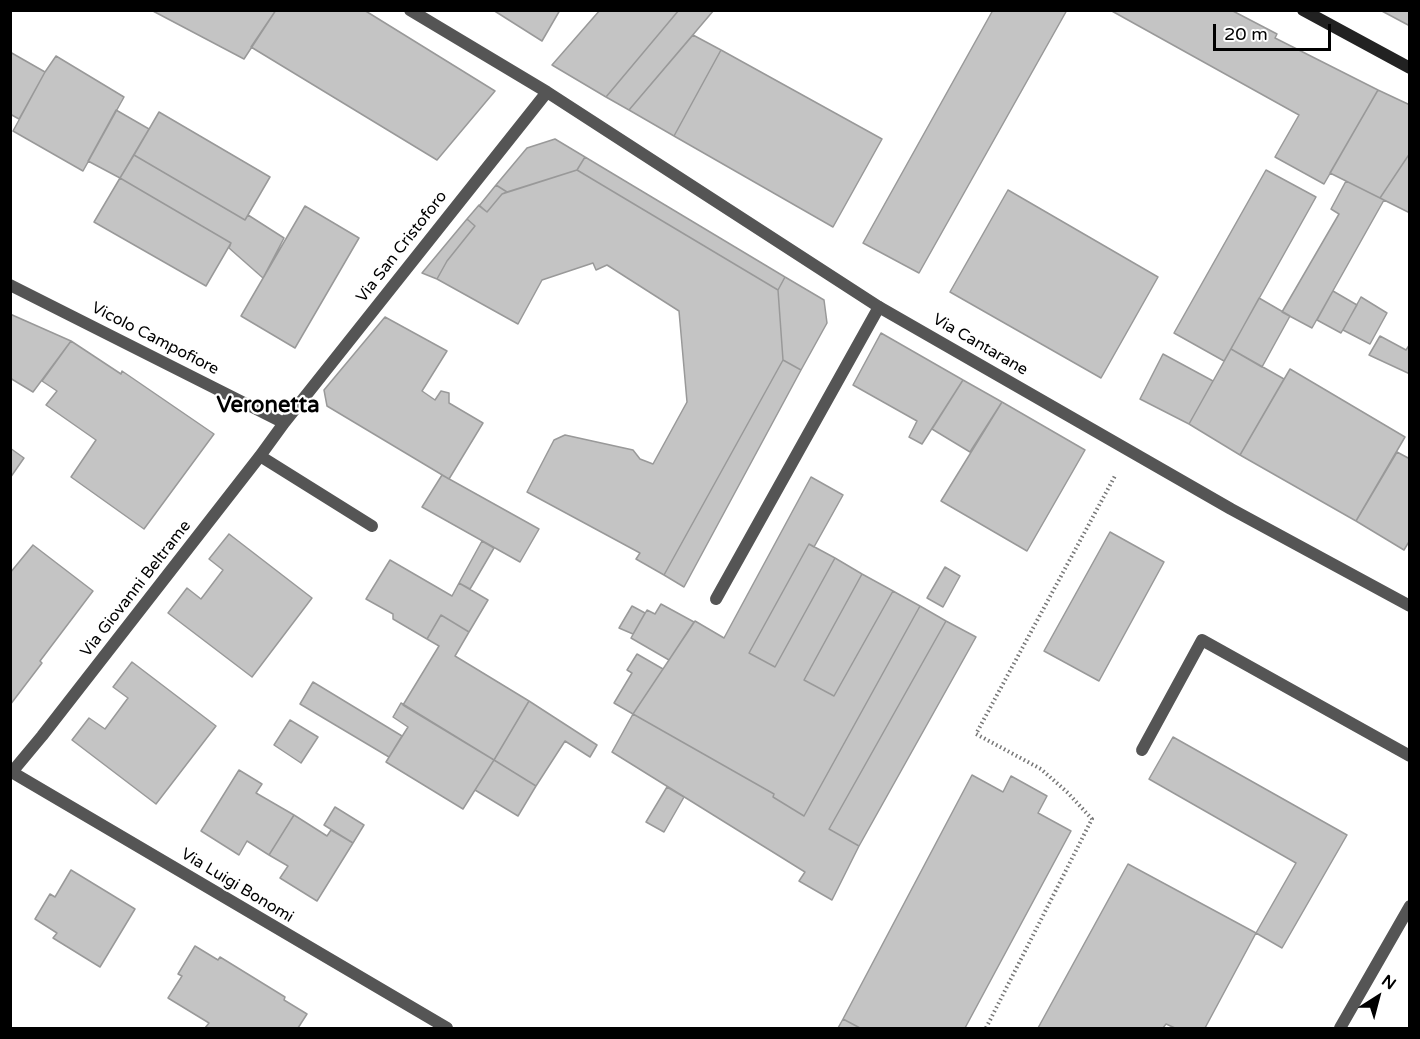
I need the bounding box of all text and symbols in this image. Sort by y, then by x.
scale bar [1216,12,1334,50]
text: 20 m [1224,23,1268,45]
street label: Via San Cristoforo [353,187,451,307]
street label: Vicolo Campofiore [88,299,222,379]
street label: Via Cantarane [929,310,1031,380]
district label: Veronetta [216,393,320,419]
street label: Via Giovanni Beltrame [77,517,195,661]
street label: Via Luigi Bonomi [177,845,297,927]
north arrow [1348,967,1408,1027]
text: N [1377,971,1400,994]

